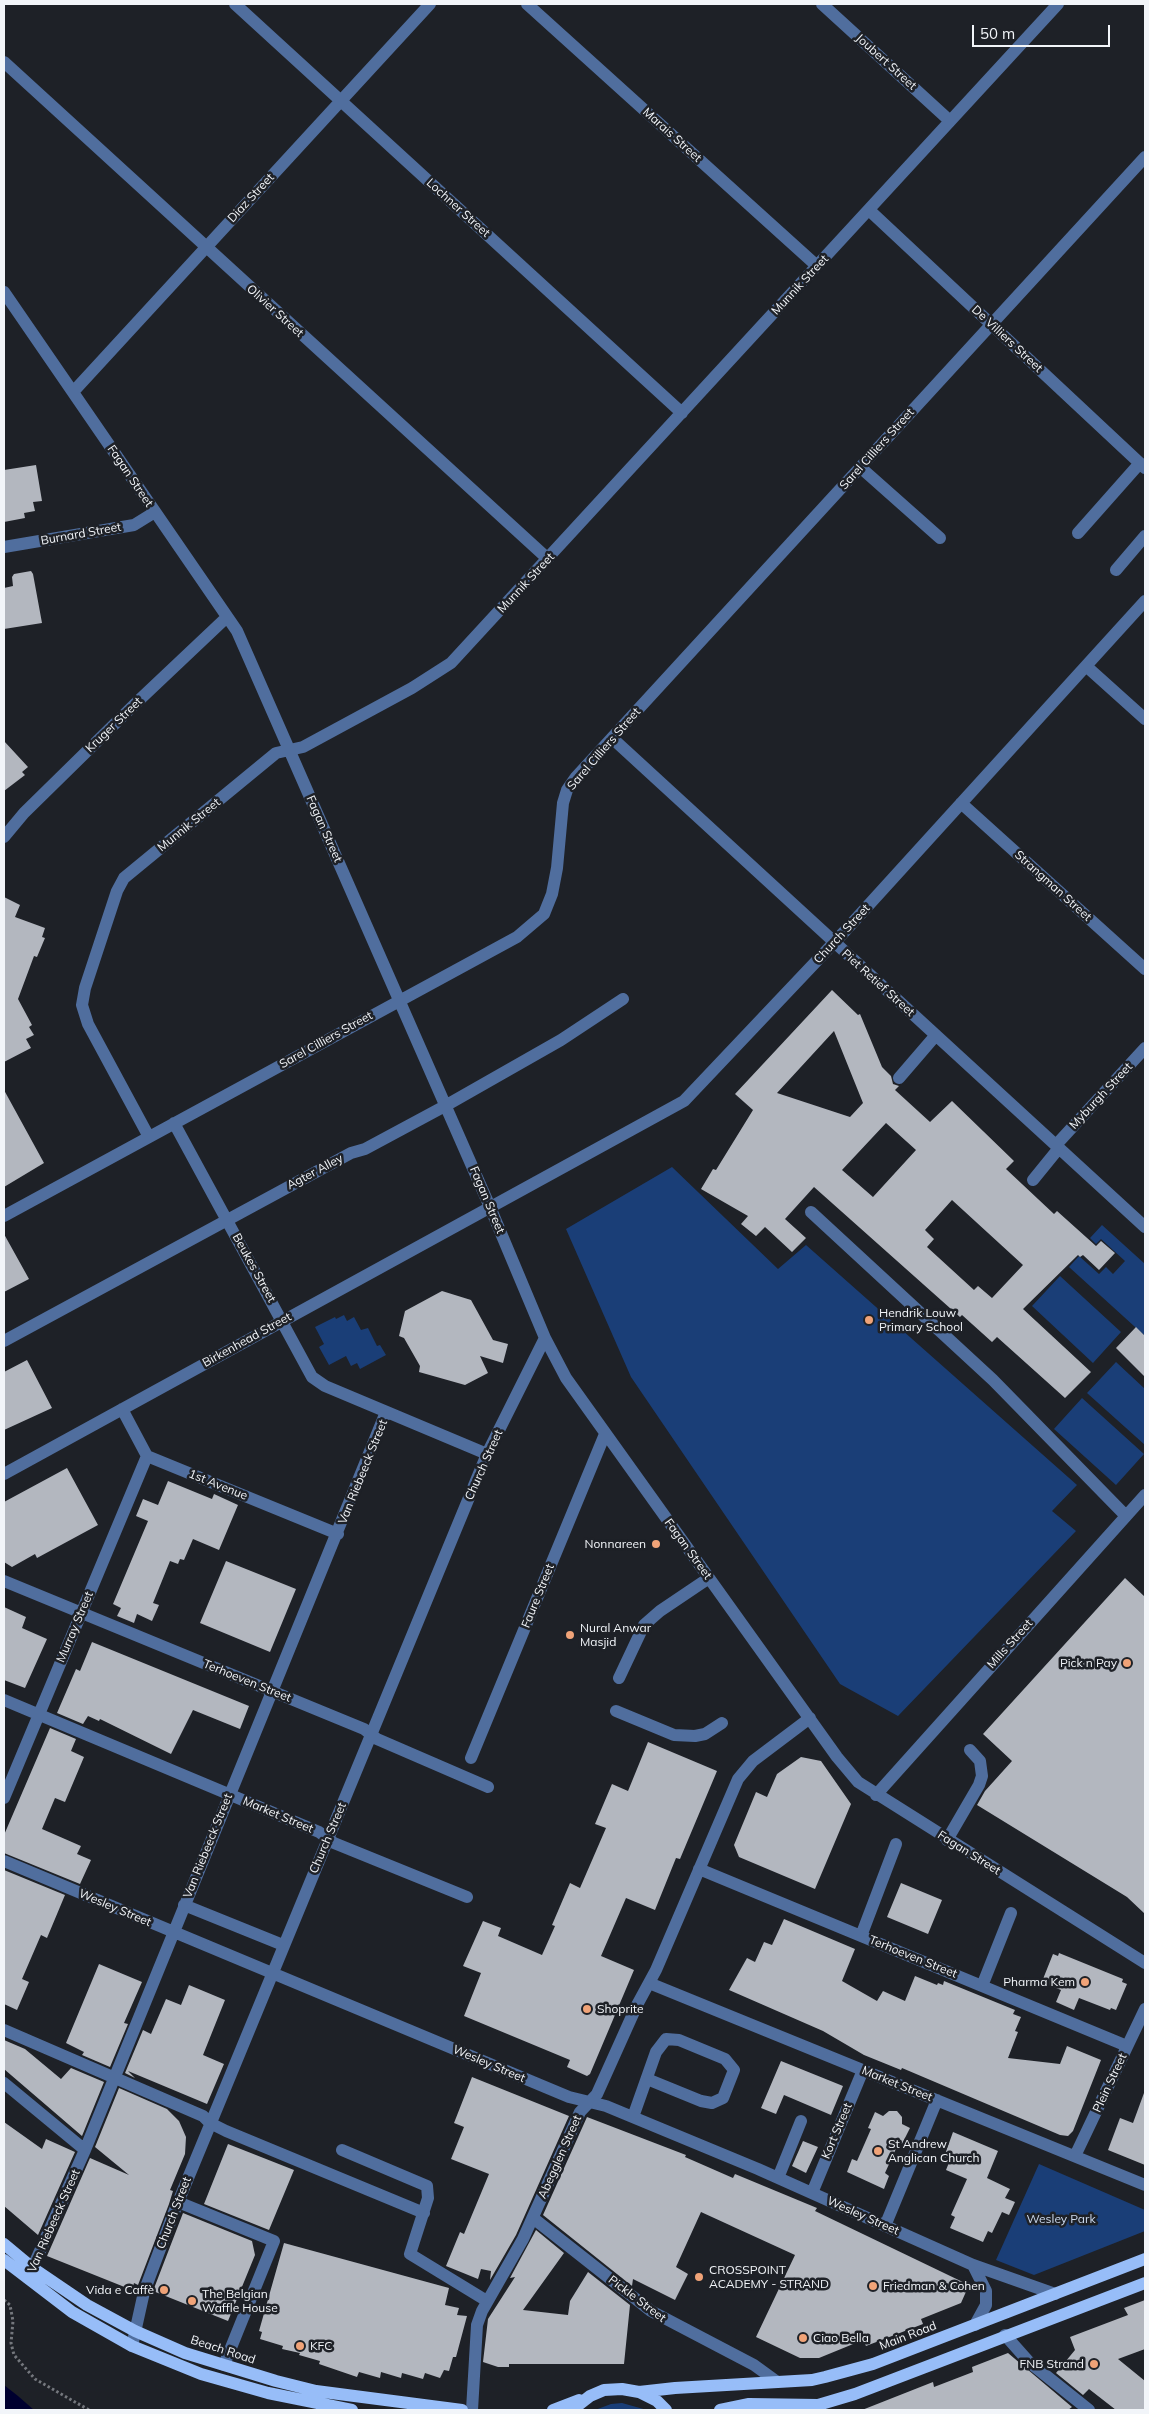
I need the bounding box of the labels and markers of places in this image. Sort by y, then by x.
place label: Hendrik Louw Primary School [879,1306,963,1334]
marker: Hendrik Louw Primary School [863,1314,875,1326]
place label: Nonnareen [585,1537,646,1551]
marker: Nonnareen [650,1538,662,1550]
place label: Nural Anwar Masjid [580,1621,651,1649]
marker: Nural Anwar Masjid [564,1629,576,1641]
place label: Pick n Pay [1060,1656,1117,1670]
marker: Pick n Pay [1121,1657,1133,1669]
place label: Pharma Kem [1003,1975,1075,1989]
marker: Pharma Kem [1079,1976,1091,1988]
place label: Shoprite [597,2002,643,2016]
marker: Shoprite [581,2003,593,2015]
place label: St Andrew Anglican Church [888,2137,979,2165]
marker: St Andrew Anglican Church [872,2145,884,2157]
place label: CROSSPOINT ACADEMY - STRAND [709,2263,829,2291]
marker: CROSSPOINT ACADEMY - STRAND [693,2271,705,2283]
place label: Friedman & Cohen [883,2279,985,2293]
marker: Friedman & Cohen [867,2280,879,2292]
place label: Vida e Caffè [86,2283,154,2297]
marker: Vida e Caffè [158,2284,170,2296]
place label: The Belgian Waffle House [202,2287,278,2315]
marker: The Belgian Waffle House [186,2295,198,2307]
place label: Ciao Bella [813,2331,869,2345]
marker: Ciao Bella [797,2332,809,2344]
place label: KFC [310,2339,332,2353]
marker: KFC [294,2340,306,2352]
place label: FNB Strand [1020,2357,1084,2371]
marker: FNB Strand [1088,2358,1100,2370]

